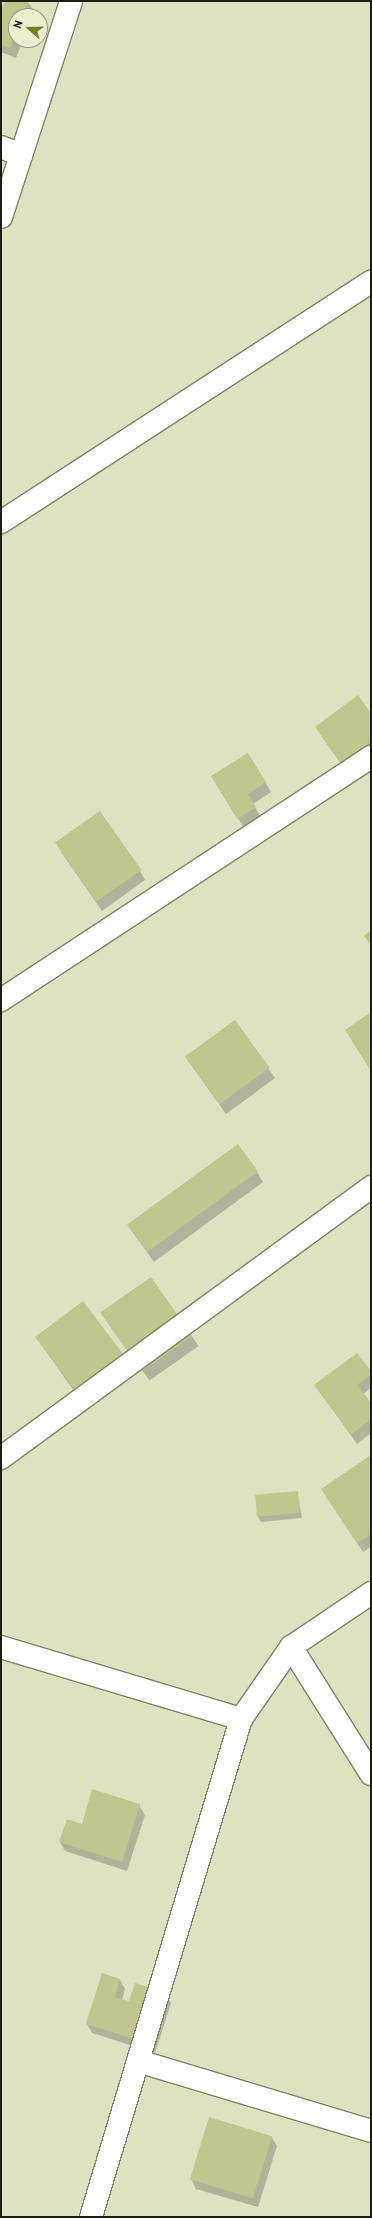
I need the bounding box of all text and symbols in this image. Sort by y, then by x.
north arrow [8,8,48,48]
text: N [10,18,25,30]

